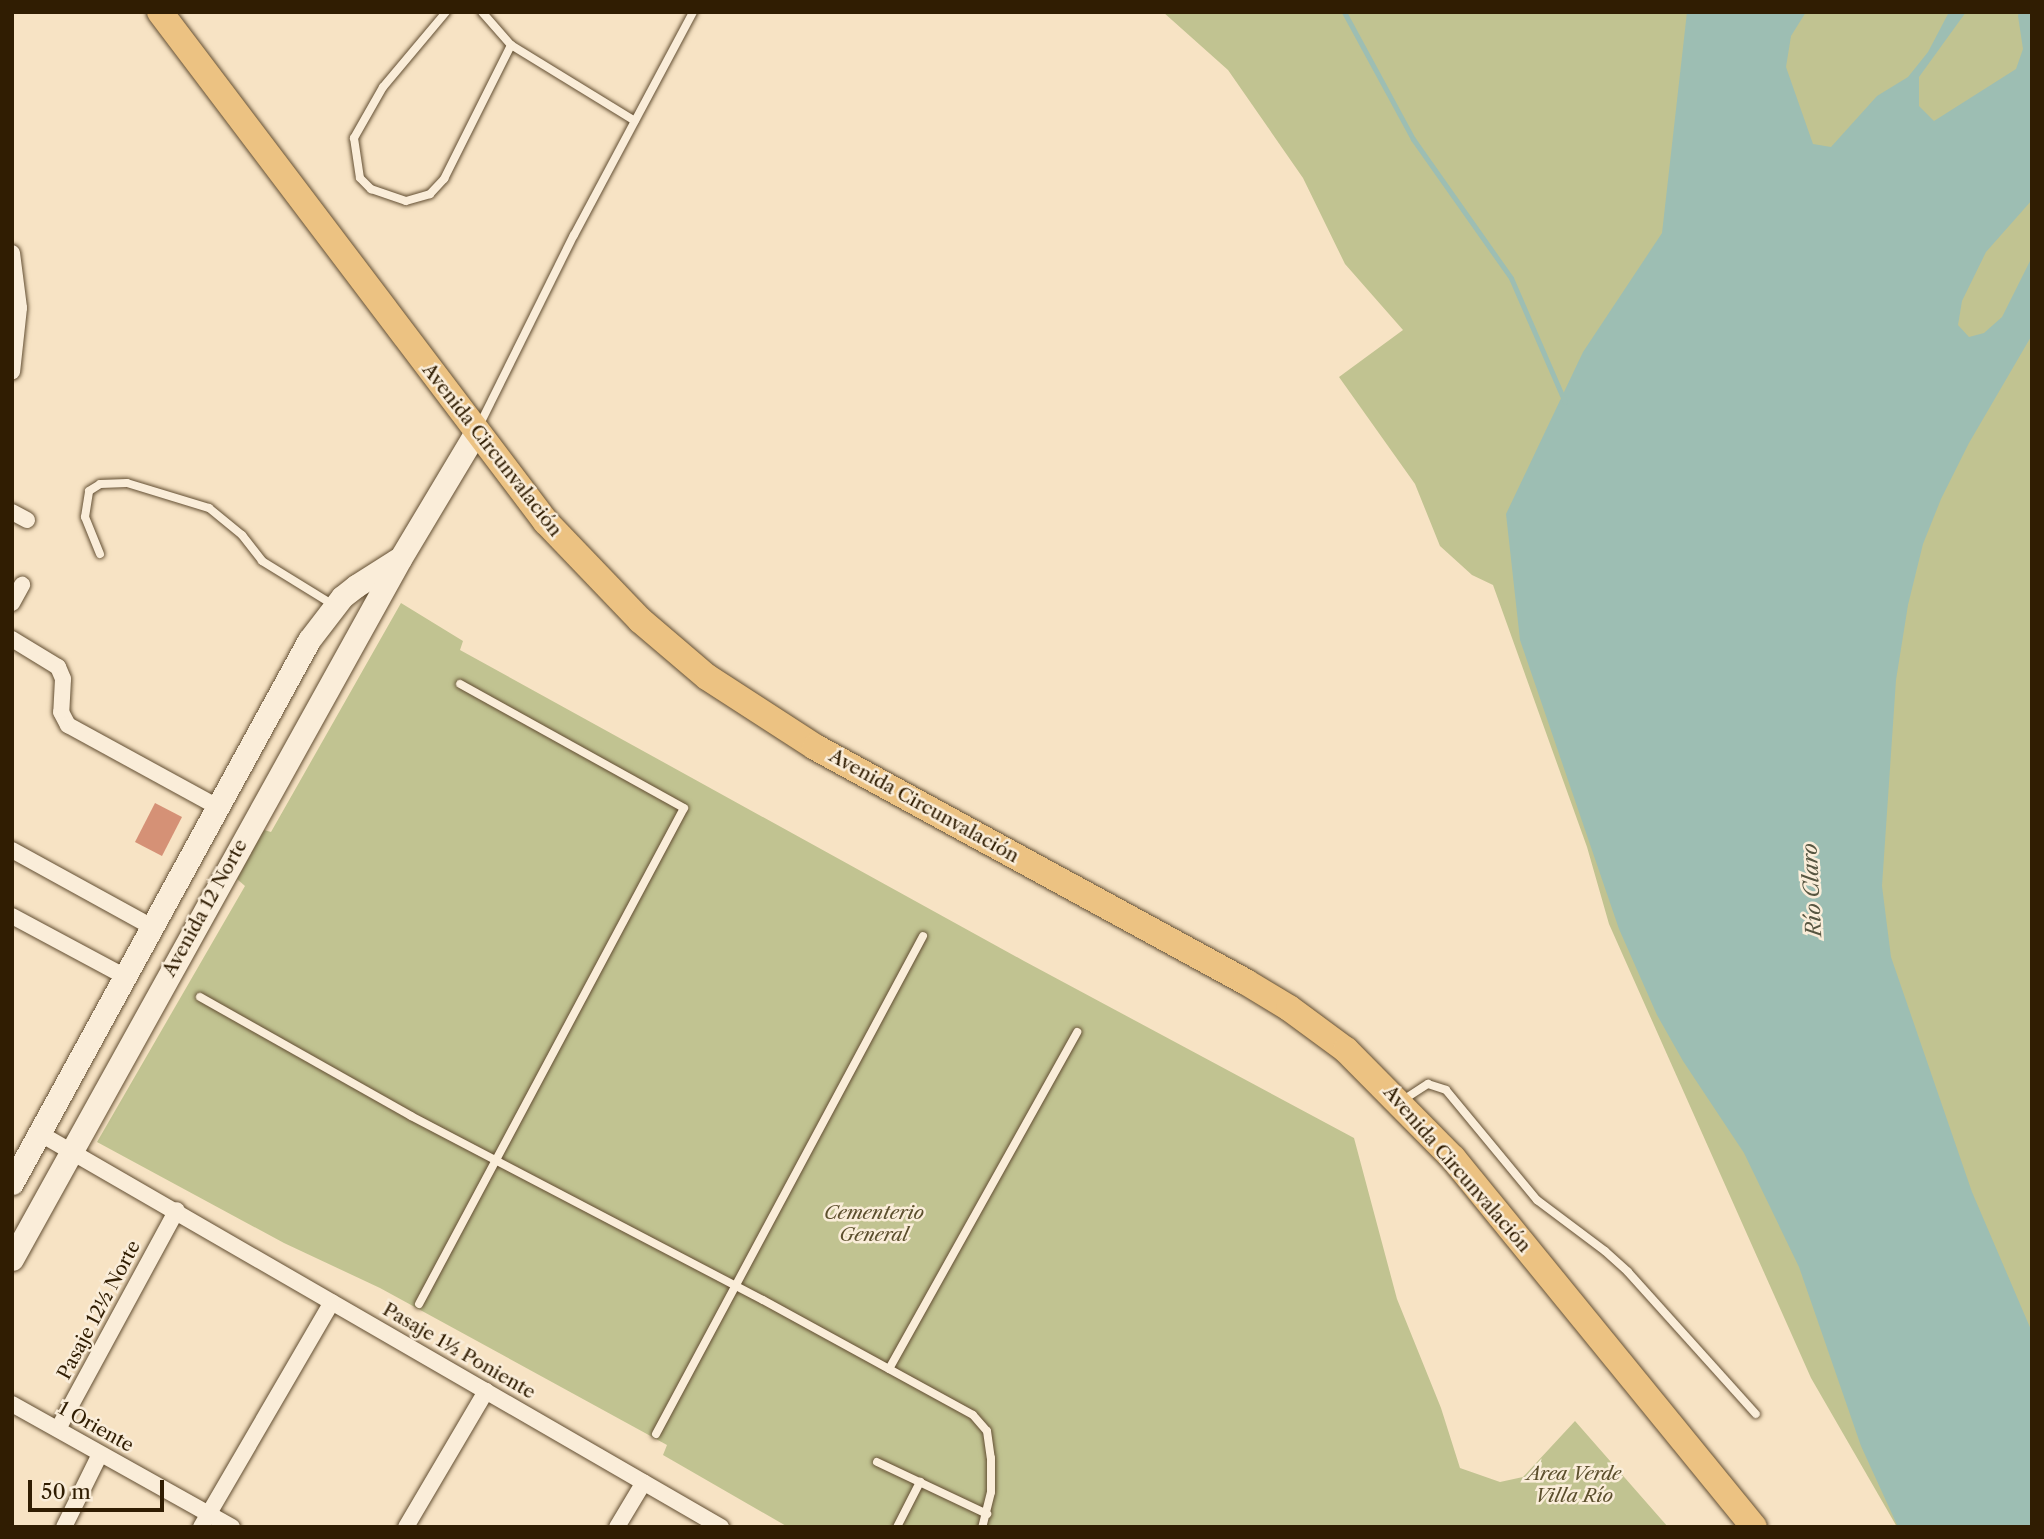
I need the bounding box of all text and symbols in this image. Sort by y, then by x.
street label: Avenida Circunvalación [417,359,567,541]
street label: Avenida Circunvalación [825,744,1023,868]
street label: Avenida 12 Norte [158,835,252,981]
water label: Río Claro [1797,843,1827,937]
street label: Avenida Circunvalación [1378,1081,1536,1257]
park label: Cementerio General [824,1202,924,1246]
street label: Pasaje 12½ Norte [53,1237,145,1383]
street label: Pasaje 1½ Poniente [379,1298,539,1404]
street label: 1 Oriente [54,1397,138,1457]
park label: Area Verde Villa Río [1527,1463,1621,1507]
scale bar [32,1466,168,1510]
text: 50 m [41,1479,91,1504]

